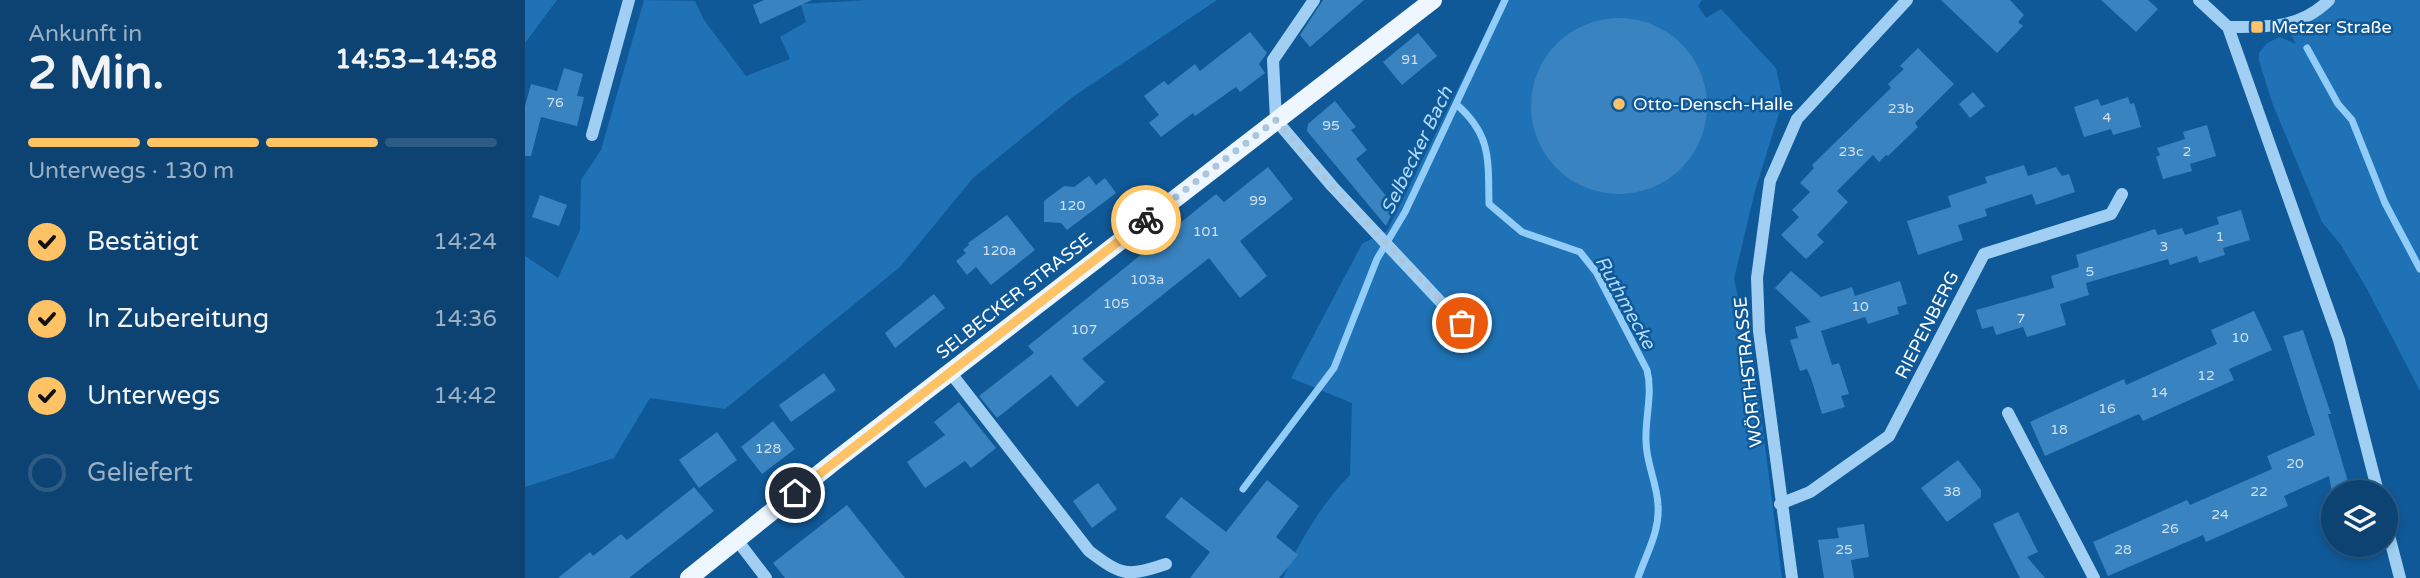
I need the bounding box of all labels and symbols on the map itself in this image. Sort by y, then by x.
place label: Metzer Straße [2271,16,2392,38]
marker: Metzer Straße [2249,19,2265,35]
house number: 91 [1401,51,1419,68]
water label: Selbecker Bach [1377,83,1457,218]
place label: Otto-Densch-Halle [1633,93,1793,115]
house number: 76 [546,94,564,111]
marker: Otto-Densch-Halle [1611,96,1627,112]
house number: 23b [1888,100,1914,117]
house number: 4 [2103,109,2112,126]
house number: 95 [1322,117,1340,134]
house number: 23c [1838,143,1864,160]
house number: 2 [2183,143,2191,160]
courier [1111,185,1181,255]
house number: 99 [1249,192,1267,209]
house number: 120 [1059,197,1085,214]
house number: 101 [1193,223,1219,240]
street label: SELBECKER STRASSE [932,228,1096,364]
house number: 1 [2216,228,2224,245]
house number: 3 [2160,238,2168,255]
house number: 120a [982,242,1016,259]
water label: Ruthmecke [1590,252,1660,354]
house number: 5 [2086,263,2094,280]
street label: RIEPENBERG [1890,267,1964,383]
house number: 103a [1130,271,1164,288]
pin [1432,293,1492,353]
house number: 105 [1103,295,1129,312]
street label: WÖRTHSTRASSE [1729,296,1767,448]
house number: 10 [1851,298,1869,315]
house number: 7 [2017,310,2025,327]
house number: 107 [1071,321,1097,338]
house number: 10 [2231,329,2249,346]
house number: 12 [2197,367,2215,384]
house number: 14 [2150,384,2168,401]
house number: 16 [2098,400,2116,417]
house number: 18 [2050,421,2068,438]
house number: 128 [755,440,781,457]
house number: 20 [2286,455,2304,472]
pin [765,463,825,523]
house number: 38 [1943,483,1961,500]
house number: 22 [2250,483,2268,500]
house number: 24 [2211,506,2229,523]
house number: 26 [2161,520,2179,537]
house number: 25 [1835,541,1853,558]
house number: 28 [2114,541,2132,558]

